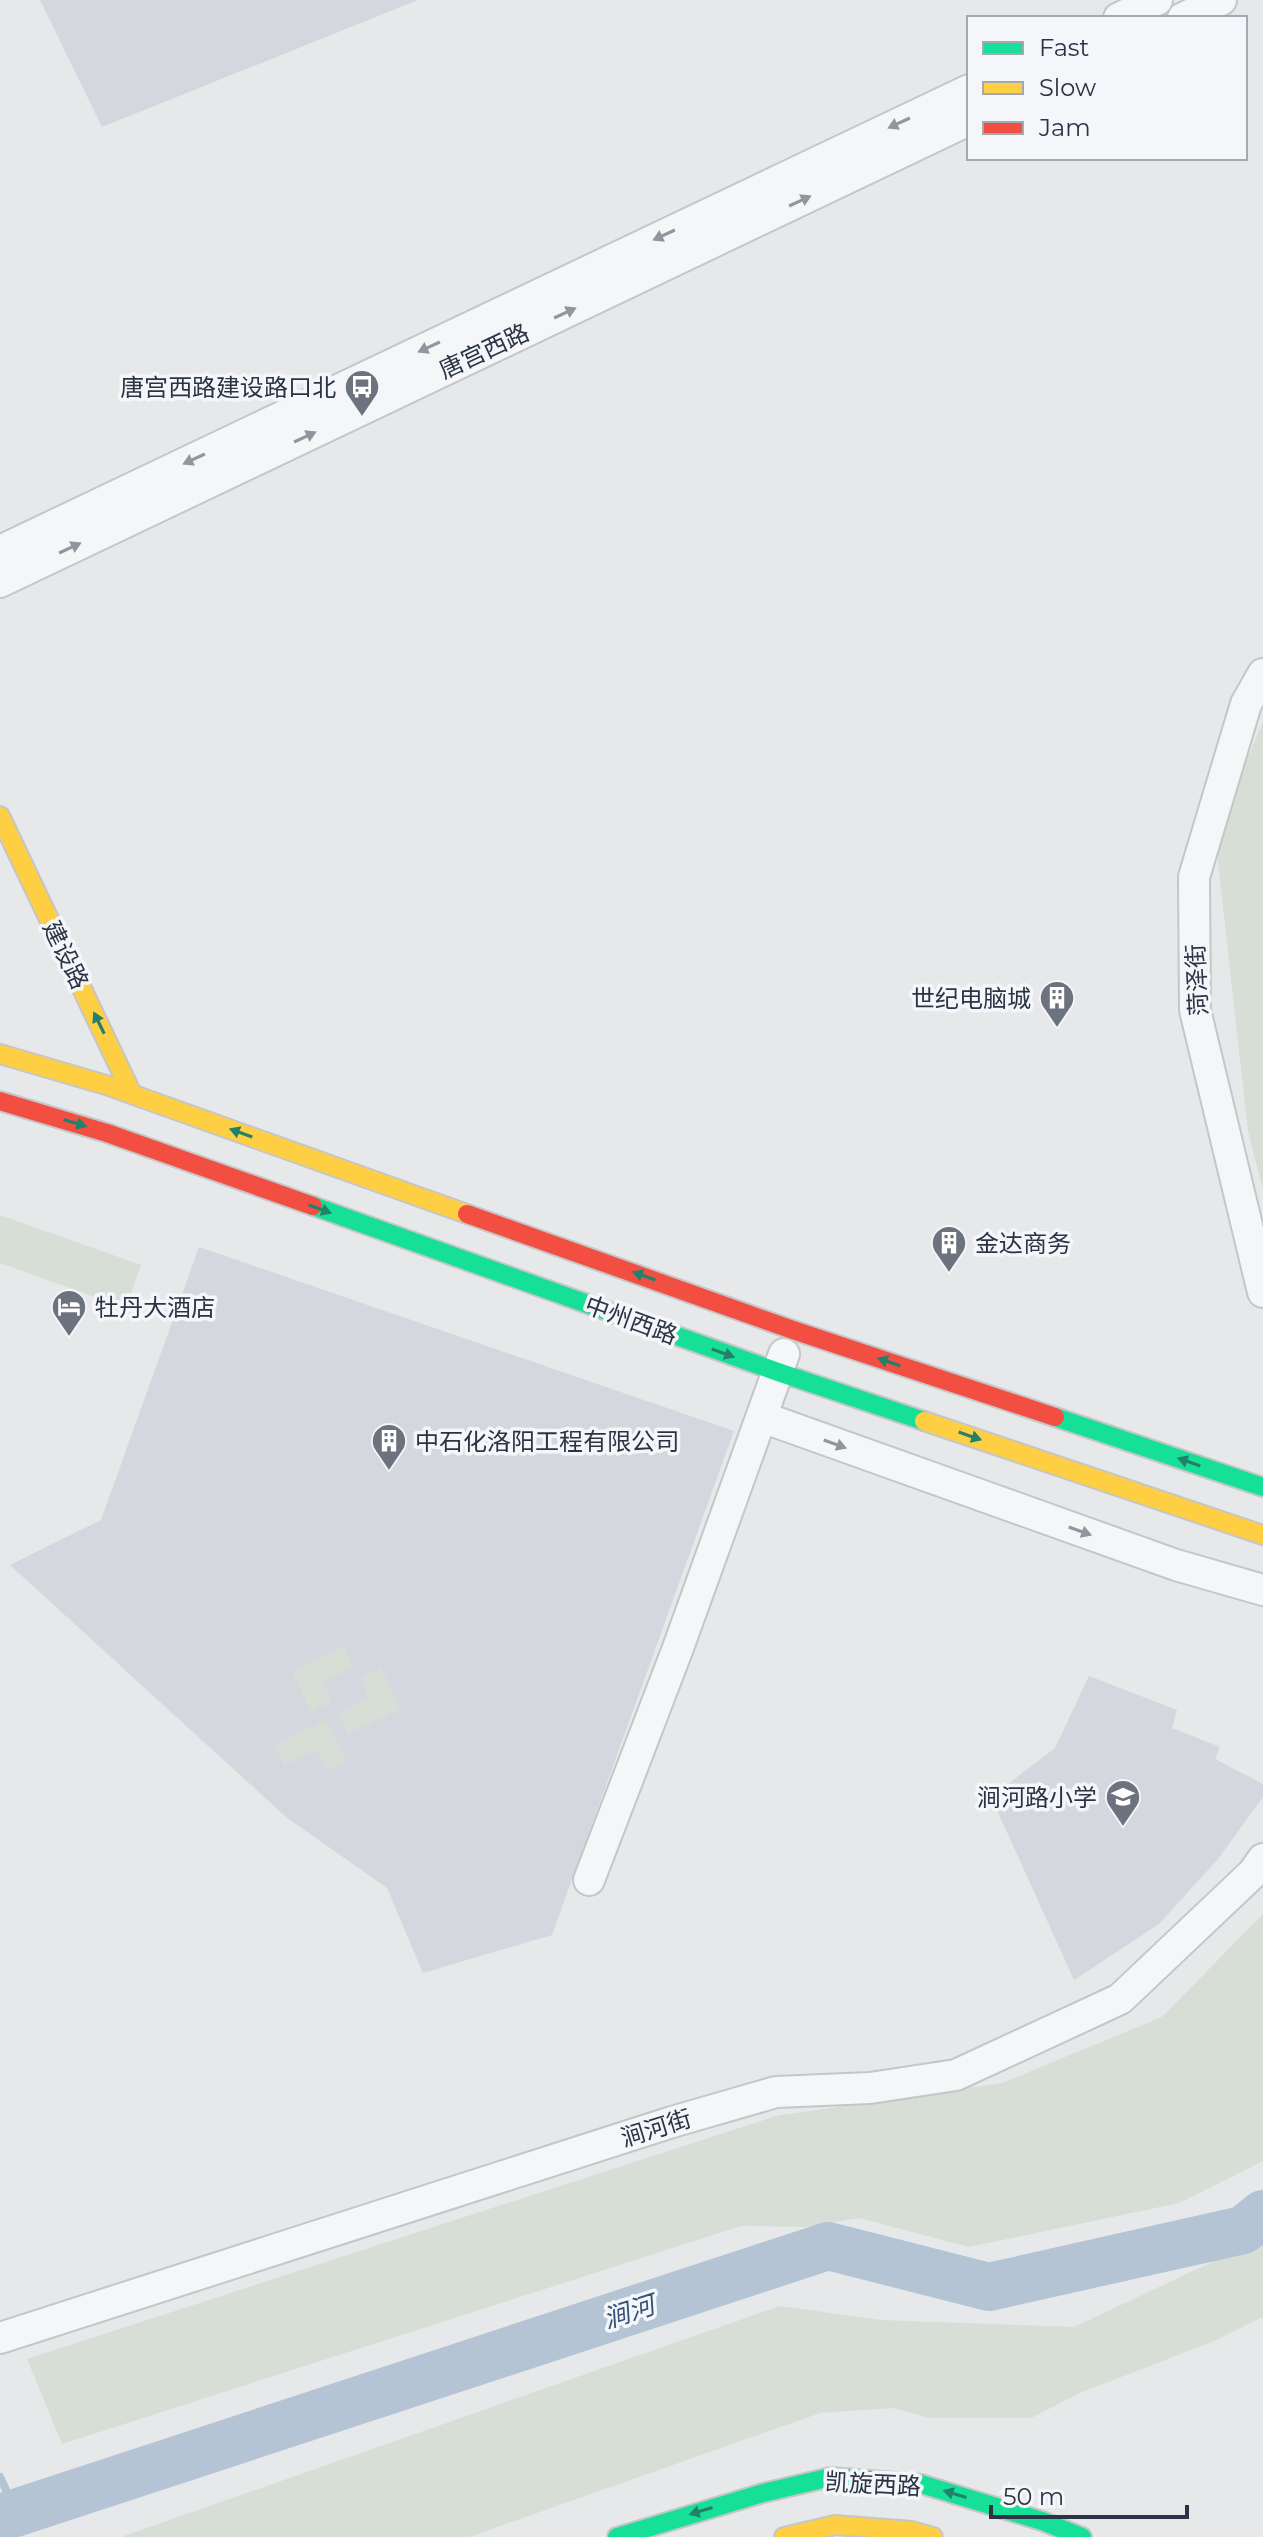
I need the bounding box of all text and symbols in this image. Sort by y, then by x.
legend [967,16,1247,160]
text: Fast [1039,33,1090,62]
text: Slow [1039,73,1096,102]
text: Jam [1038,113,1091,142]
one-way arrow [887,116,910,130]
one-way arrow [788,194,811,208]
one-way arrow [652,228,676,242]
one-way arrow [553,306,577,320]
street label: 唐宫西路 [434,318,534,384]
one-way arrow [418,340,441,354]
bus stop icon: 唐宫西路建设路口北 [343,368,381,418]
place label: 唐宫西路建设路口北 [120,373,336,402]
one-way arrow [293,430,317,444]
one-way arrow [183,452,206,466]
one-way arrow [59,541,82,555]
street label: 建设路 [37,916,95,994]
street label: 菏泽街 [1181,943,1213,1017]
building icon: 世纪电脑城 [1038,979,1076,1029]
place label: 世纪电脑城 [911,984,1031,1013]
one-way arrow [92,1012,106,1035]
one-way arrow [63,1117,87,1130]
one-way arrow [228,1126,252,1138]
one-way arrow [308,1203,332,1216]
building icon: 金达商务 [930,1224,968,1274]
place label: 金达商务 [975,1229,1071,1258]
one-way arrow [632,1270,656,1282]
hotel icon: 牡丹大酒店 [50,1288,88,1338]
street label: 中州西路 [581,1290,681,1350]
place label: 牡丹大酒店 [95,1293,215,1322]
one-way arrow [712,1347,736,1359]
one-way arrow [877,1355,901,1367]
building icon: 中石化洛阳工程有限公司 [370,1422,408,1472]
place label: 中石化洛阳工程有限公司 [415,1427,679,1456]
one-way arrow [958,1431,982,1443]
one-way arrow [823,1438,847,1450]
one-way arrow [1177,1455,1201,1468]
one-way arrow [1068,1525,1092,1537]
school or university icon: 涧河路小学 [1104,1778,1142,1828]
place label: 涧河路小学 [977,1783,1097,1812]
street label: 涧河街 [617,2104,695,2152]
water label: 涧河 [599,2287,663,2335]
street label: 凯旋西路 [824,2467,922,2501]
scale bar [991,2469,1187,2519]
text: 50 m [1003,2482,1064,2511]
one-way arrow [943,2487,967,2500]
one-way arrow [689,2506,713,2518]

